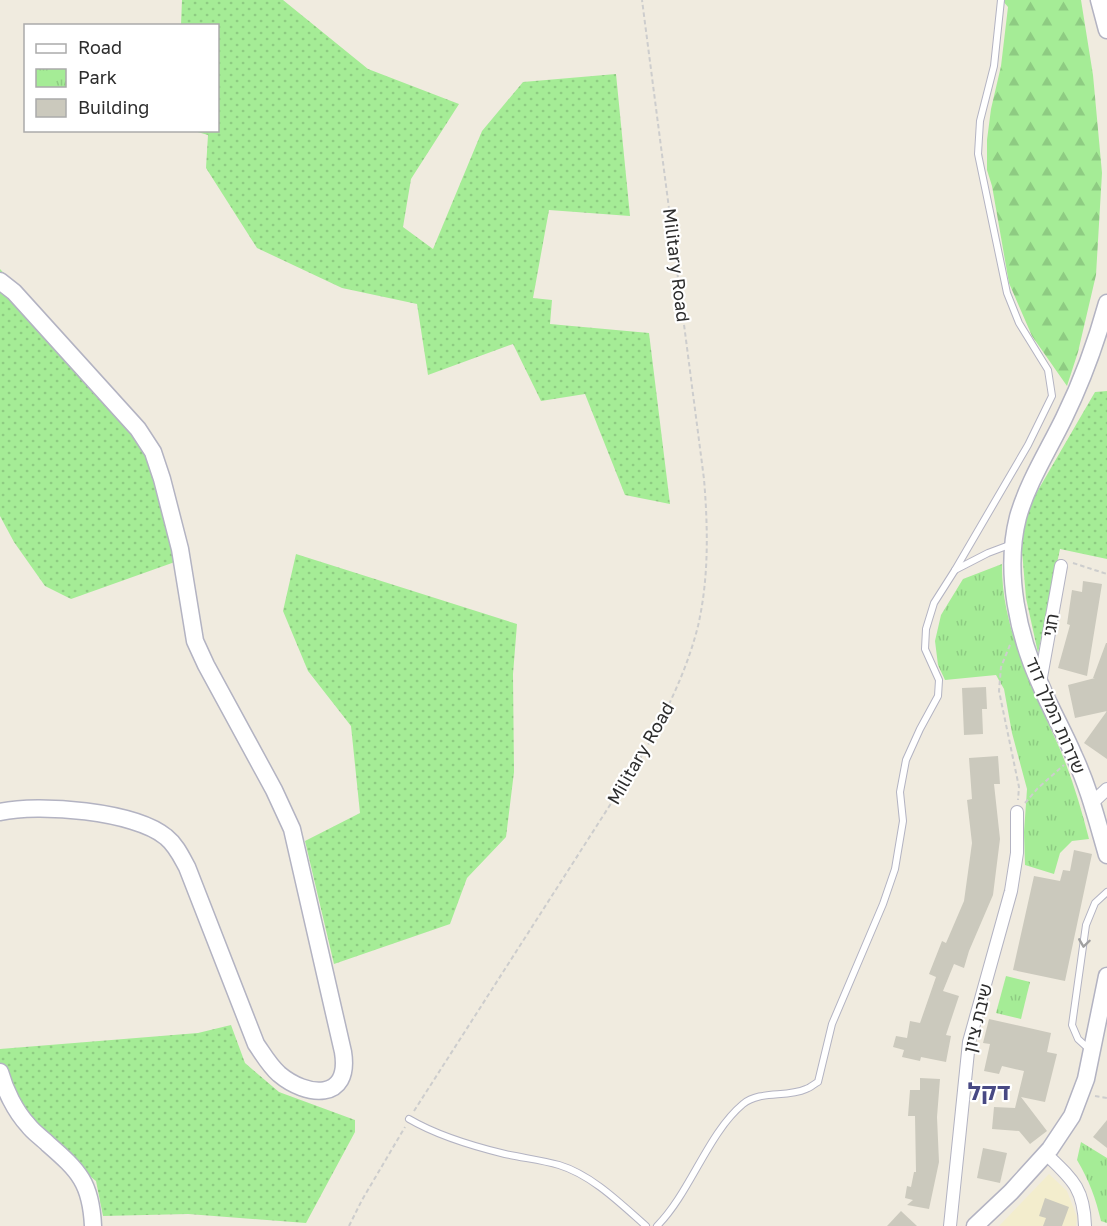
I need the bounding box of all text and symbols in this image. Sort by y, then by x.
legend [24,24,219,132]
text: Road [78,36,122,58]
text: Park [78,66,117,88]
text: Building [78,96,149,118]
street label: Military Road [659,207,695,323]
street label: חגי [1037,612,1063,638]
street label: שדרות המלך דוד [1021,653,1091,777]
street label: Military Road [602,698,678,808]
one-way arrow [1078,939,1090,948]
street label: שיבת ציון [958,981,996,1055]
district label: דקל [968,1076,1011,1105]

